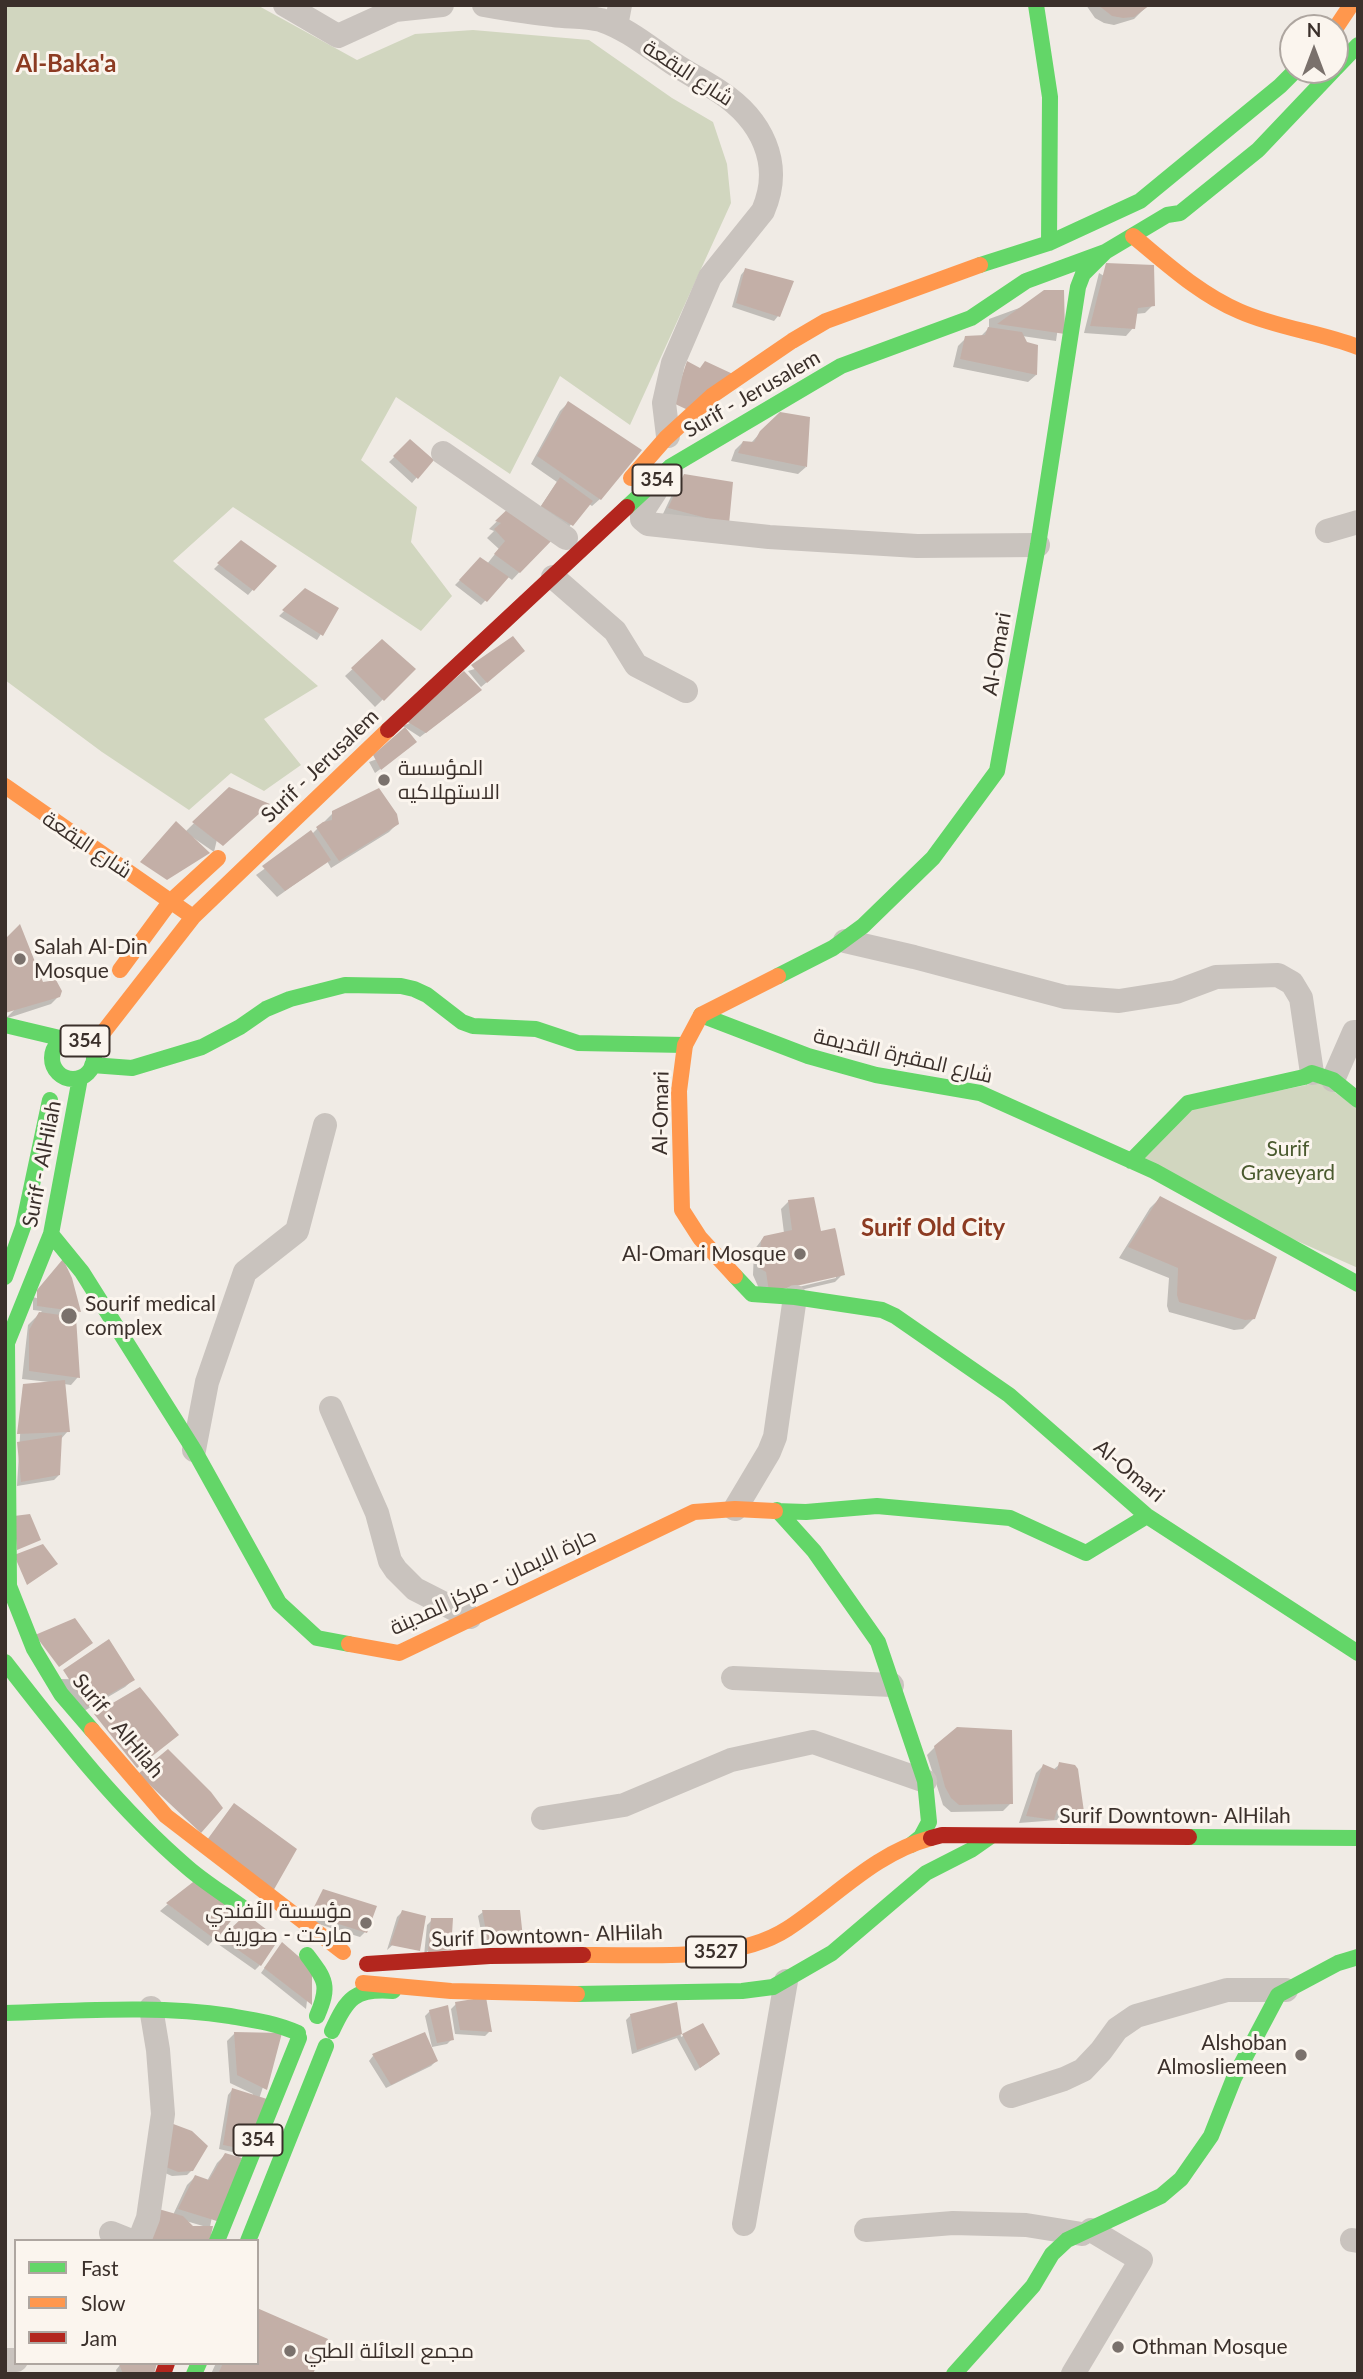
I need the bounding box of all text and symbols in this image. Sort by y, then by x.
north arrow [1279,14,1349,84]
text: N [1307,18,1321,41]
street label: شارع البقعة [638,35,738,111]
district label: Al-Baka'a [16,50,116,78]
street label: Surif - Jerusalem [679,345,825,443]
road number: 354 [632,464,682,495]
street label: Al-Omari [977,610,1017,698]
street label: Surif - Jerusalem [256,704,384,828]
place label: المؤسسة الاستهلاكيه [398,755,500,805]
marker: المؤسسة الاستهلاكيه [376,772,392,788]
street label: شارع البقعة [37,806,137,884]
place label: Salah Al-Din Mosque [34,934,148,984]
marker: Salah Al-Din Mosque [12,951,28,967]
street label: شارع المقبرة القديمة [811,1023,995,1089]
road number: 354 [60,1026,110,1056]
street label: Al-Omari [648,1071,674,1155]
street label: Surif - AlHilah [17,1099,67,1229]
park label: Surif Graveyard [1241,1136,1335,1186]
district label: Surif Old City [861,1214,1005,1242]
place label: Al-Omari Mosque [622,1241,786,1267]
marker: Al-Omari Mosque [792,1246,808,1262]
place label: Sourif medical complex [85,1291,216,1341]
marker: Sourif medical complex [59,1306,79,1326]
street label: Al-Omari [1089,1434,1169,1508]
street label: حارة الايمان - مركز المدينة [386,1523,600,1641]
street label: Surif - AlHilah [67,1669,169,1783]
street label: Surif Downtown- AlHilah [1059,1803,1291,1829]
place label: مؤسسة الأفندي ماركت - صوريف [205,1898,352,1948]
marker: مؤسسة الأفندي ماركت - صوريف [358,1915,374,1931]
street label: Surif Downtown- AlHilah [431,1919,663,1953]
road number: 3527 [686,1936,746,1968]
place label: Alshoban Almosliemeen [1157,2030,1287,2080]
marker: Alshoban Almosliemeen [1293,2047,1309,2063]
road number: 354 [233,2124,282,2156]
legend [14,2239,259,2365]
text: Fast [81,2255,118,2280]
text: Slow [81,2290,125,2315]
text: Jam [81,2325,117,2350]
place label: Othman Mosque [1132,2334,1288,2360]
place label: مجمع العائلة الطبي [304,2338,474,2364]
marker: Othman Mosque [1110,2339,1126,2355]
marker: مجمع العائلة الطبي [282,2343,298,2359]

